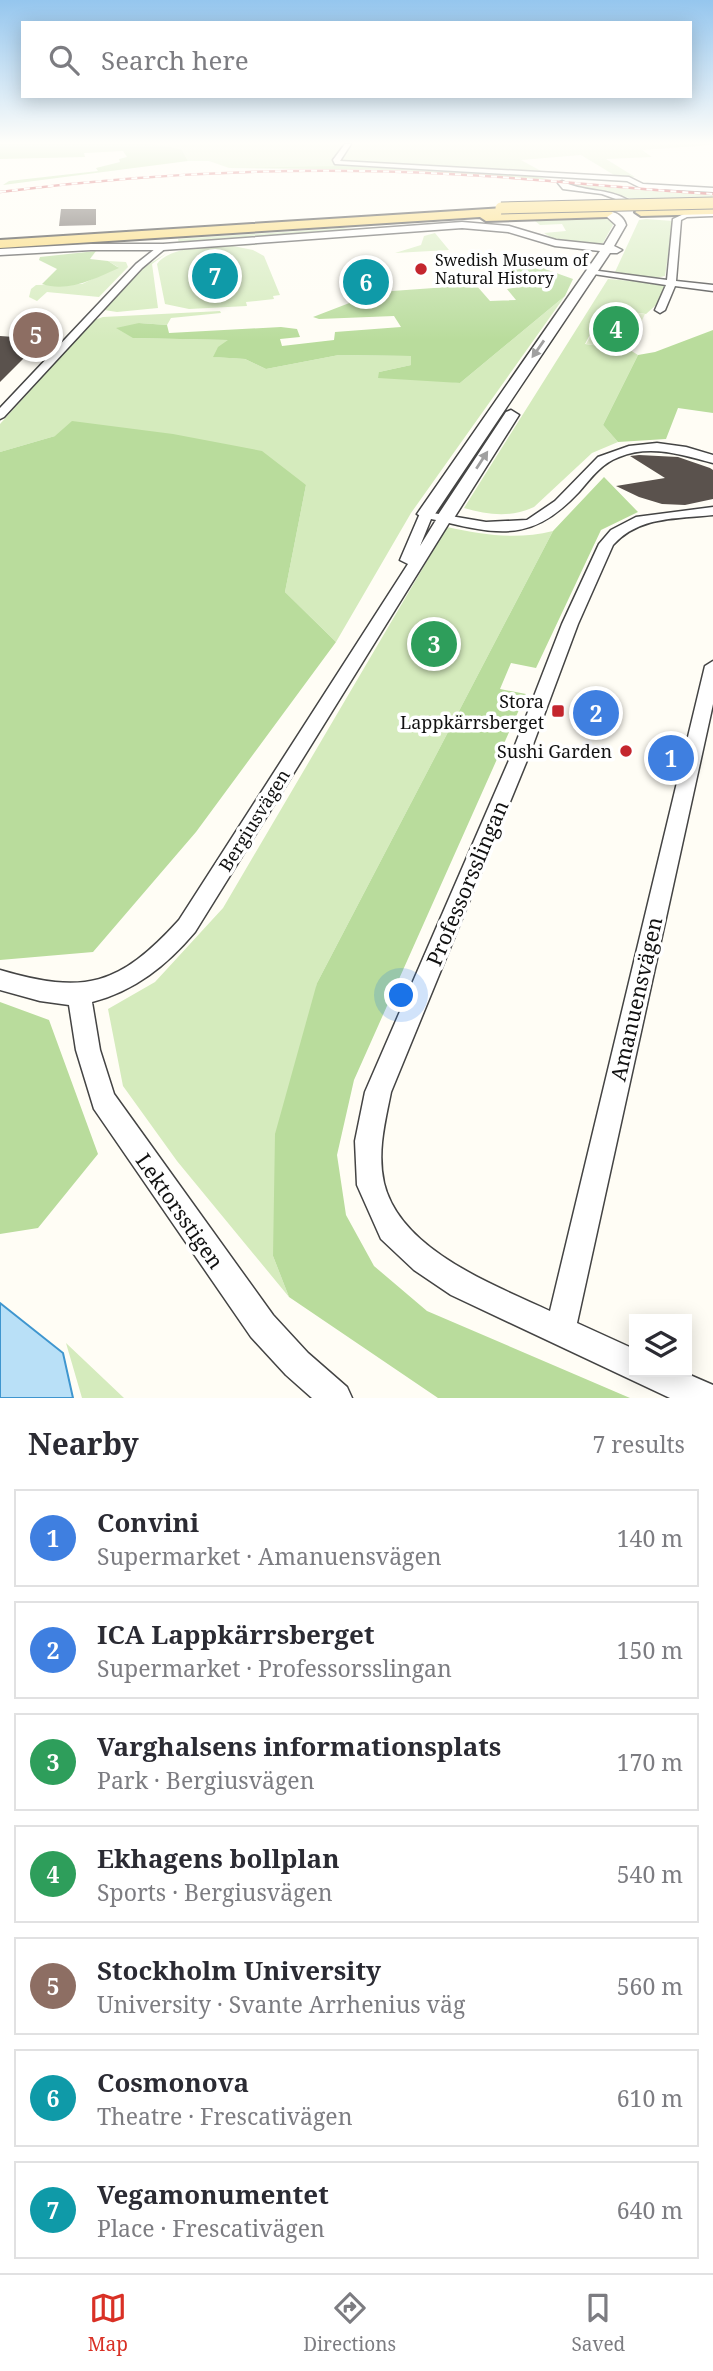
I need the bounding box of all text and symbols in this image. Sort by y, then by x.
search box [21,21,692,98]
icon: search [45,41,83,79]
text: Search here [101,42,249,78]
place label: Swedish Museum of Natural History [435,249,590,289]
pin: 7 [192,250,238,302]
pin: 6 [343,256,389,308]
marker: Swedish Museum of Natural History [413,261,429,277]
pin: 4 [593,303,639,355]
pin: 5 [13,309,59,361]
one-way arrow [531,340,545,358]
one-way arrow [475,451,488,470]
pin: 3 [411,618,457,670]
pin: 2 [573,687,619,739]
place label: Stora Lappkärrsberget [400,689,544,734]
marker: Stora Lappkärrsberget [550,703,566,719]
pin: 1 [648,732,694,784]
place label: Sushi Garden [497,739,612,763]
marker: Sushi Garden [618,743,634,759]
street label: Bergiusvägen [213,764,295,876]
street label: Professorsslingan [420,796,514,970]
street label: Amanuensvägen [603,914,669,1084]
your location [384,978,418,1012]
street label: Lektorsstigen [130,1148,230,1274]
map controls [629,1314,692,1377]
button: layers [629,1314,692,1377]
text: Nearby [28,1423,139,1464]
text: 7 results [592,1428,685,1460]
text: Convini [97,1504,199,1540]
text: 1 [47,1522,60,1554]
text: 140 m [617,1522,683,1554]
text: Supermarket · Amanuensvägen [97,1540,442,1572]
text: ICA Lappkärrsberget [97,1616,374,1652]
text: 2 [47,1634,60,1666]
text: 150 m [617,1634,683,1666]
text: Supermarket · Professorsslingan [97,1652,452,1684]
text: Varghalsens informationsplats [97,1728,501,1764]
text: 3 [47,1746,60,1778]
text: 170 m [617,1746,683,1778]
text: Park · Bergiusvägen [97,1764,315,1796]
text: Ekhagens bollplan [97,1840,340,1876]
text: 4 [47,1858,60,1890]
text: 540 m [617,1858,683,1890]
text: Sports · Bergiusvägen [97,1876,333,1908]
text: Stockholm University [97,1952,381,1988]
text: 5 [47,1970,60,2002]
text: 560 m [617,1970,683,2002]
text: University · Svante Arrhenius väg [97,1988,465,2020]
text: Cosmonova [97,2064,249,2100]
text: 6 [47,2082,60,2114]
text: 610 m [617,2082,683,2114]
text: Theatre · Frescativägen [97,2100,352,2132]
text: Vegamonumentet [97,2176,329,2212]
text: 7 [47,2194,60,2226]
text: 640 m [617,2194,683,2226]
text: Place · Frescativägen [97,2212,325,2244]
tab: Map [88,2289,128,2357]
tab: Directions [303,2289,396,2357]
tab: Saved [571,2289,625,2357]

